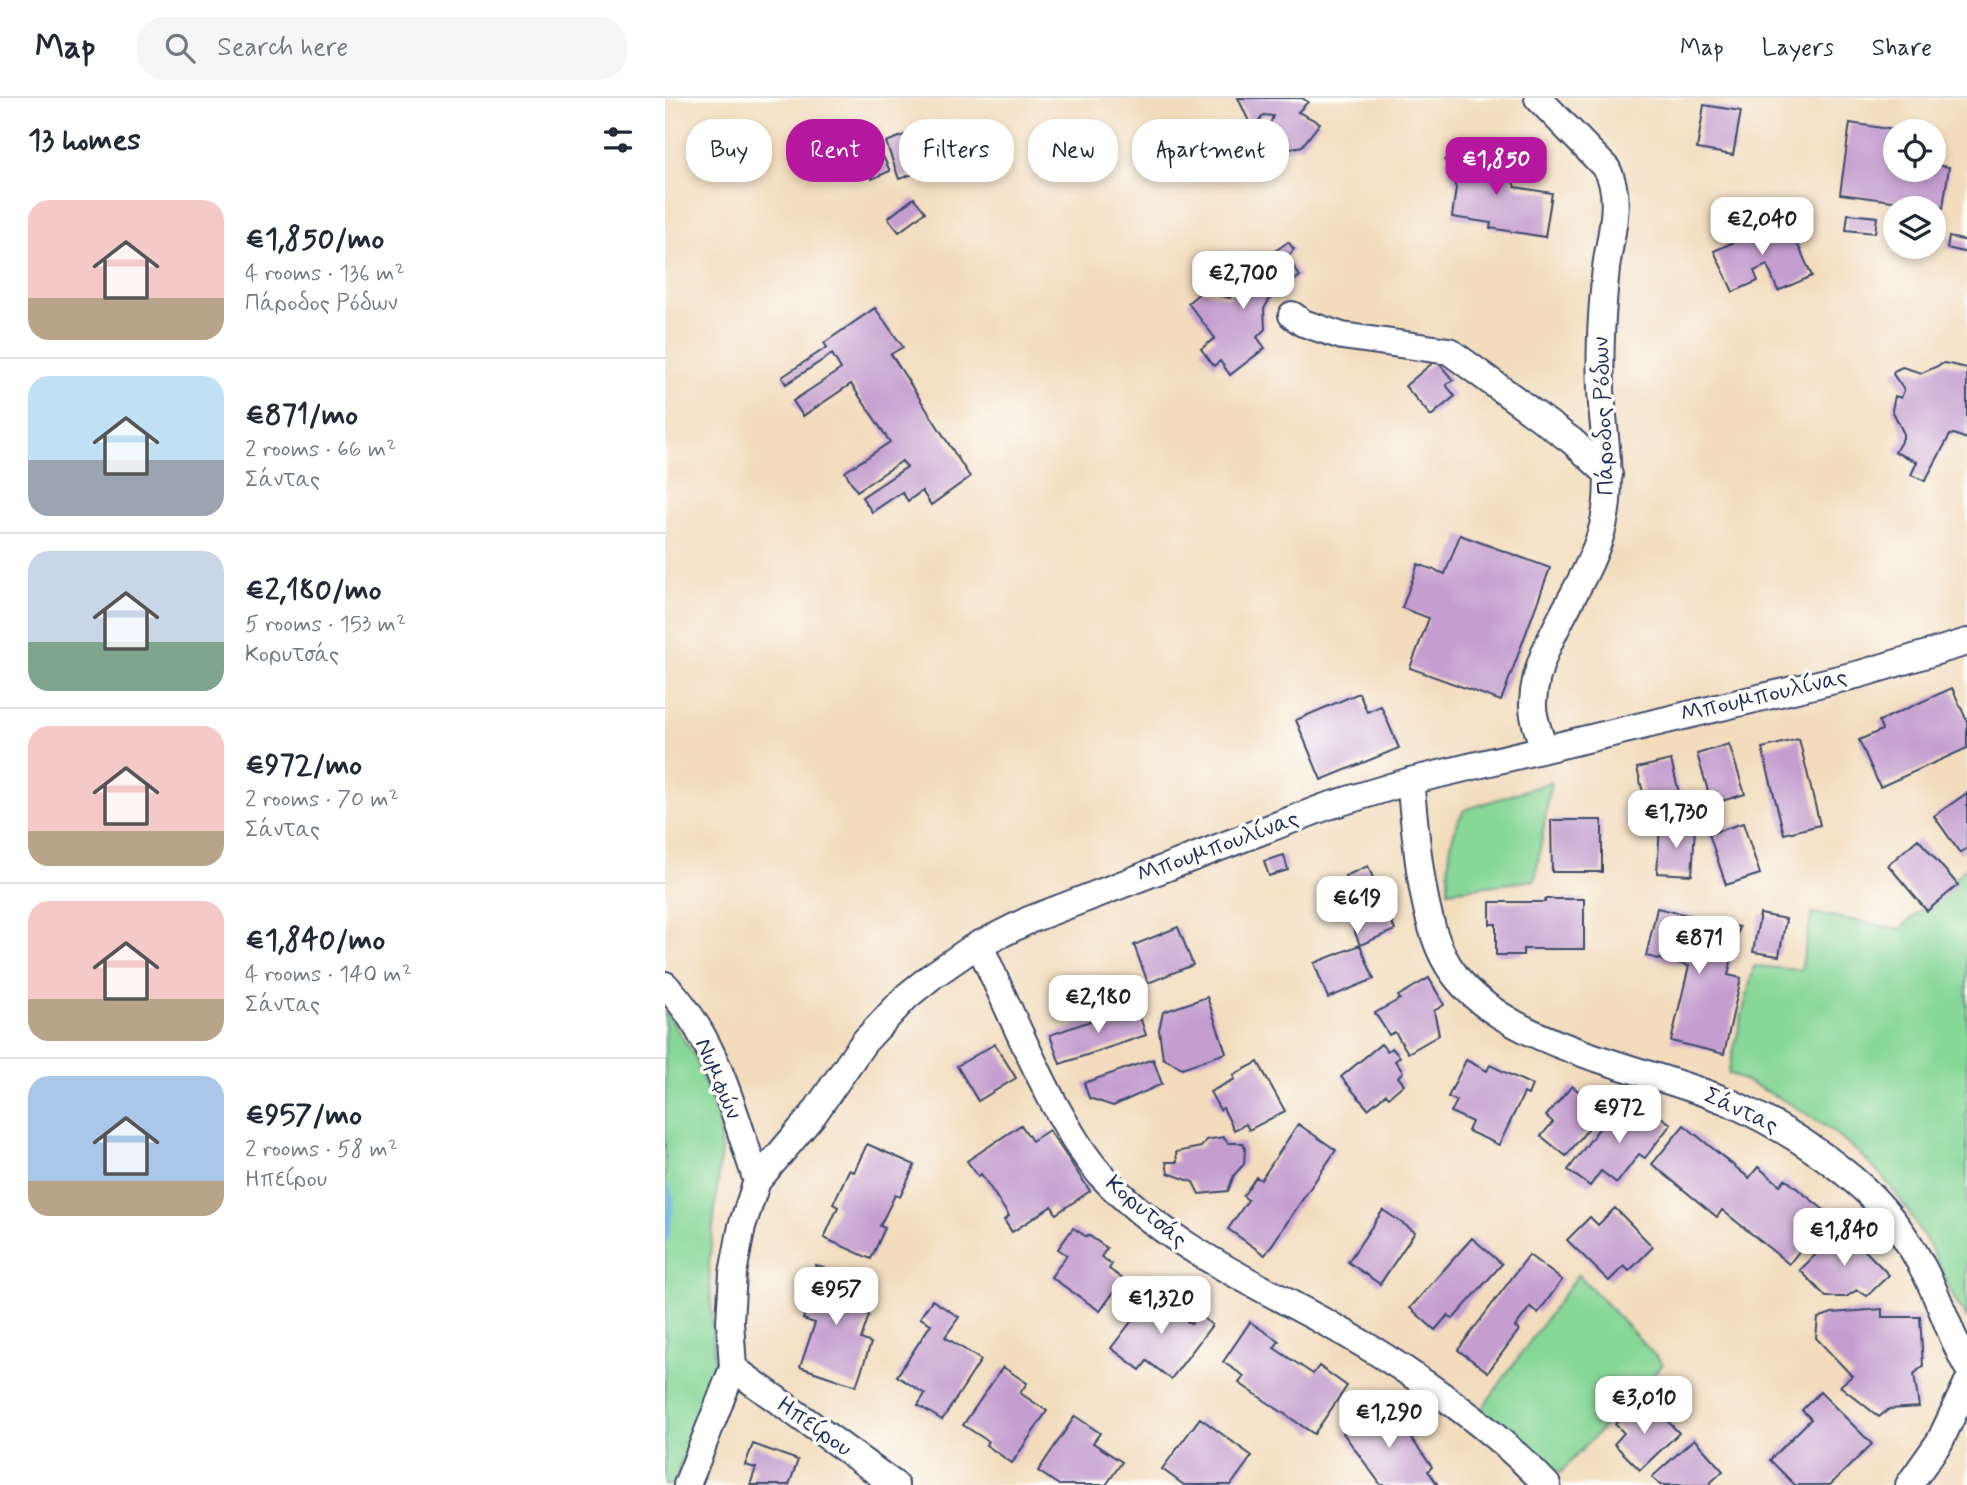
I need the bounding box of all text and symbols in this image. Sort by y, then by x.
search box [137,17,627,80]
text: Map [35,26,95,70]
icon: search [161,29,199,67]
text: Search here [217,31,348,65]
text: Map [1680,33,1724,64]
text: Layers [1762,33,1834,64]
text: Share [1872,33,1932,64]
chip: Buy [686,119,772,182]
chip: Rent [786,119,885,182]
chip: Filters [899,119,1014,182]
chip: New [1028,119,1118,182]
chip: Apartment [1132,119,1289,182]
map controls [1883,119,1946,259]
button: locate [1883,119,1946,182]
text: 13 homes [28,121,141,160]
icon: filters [599,121,637,159]
pin: €1,850 [1439,138,1553,197]
text: €1,850 [1462,145,1530,175]
button: layers [1883,196,1946,259]
pin: €2,040 [1705,198,1819,257]
text: €2,040 [1727,205,1797,235]
text: €1,850/mo [245,220,384,259]
icon: home [84,228,168,312]
pin: €2,700 [1186,252,1300,311]
text: 4 rooms · 136 m² [245,259,405,289]
text: €2,700 [1208,259,1278,289]
text: Πάροδος Ρόδων [245,289,398,319]
street label: Πάροδος Ρόδων [1586,336,1622,496]
text: €871/mo [245,396,358,435]
icon: home [84,404,168,488]
text: 2 rooms · 66 m² [245,435,396,465]
text: Σάντας [245,465,320,495]
text: €2,180/mo [245,571,382,610]
icon: home [84,579,168,663]
text: 5 rooms · 153 m² [245,610,406,640]
text: Κορυτσάς [245,640,339,670]
street label: Μπουμπουλίνας [1678,662,1850,730]
text: €972/mo [245,746,362,785]
icon: home [84,754,168,838]
text: 2 rooms · 70 m² [245,785,399,815]
pin: €1,730 [1619,790,1733,850]
text: €1,730 [1644,798,1708,828]
street label: Μπουμπουλίνας [1133,803,1303,891]
text: Σάντας [245,815,320,845]
pin: €619 [1316,876,1398,936]
text: €619 [1333,884,1381,914]
pin: €871 [1658,916,1740,976]
text: €1,840/mo [245,921,385,960]
text: €871 [1675,924,1723,954]
icon: home [84,929,168,1013]
text: 4 rooms · 140 m² [245,960,412,990]
pin: €2,180 [1041,976,1155,1035]
text: €2,180 [1065,983,1131,1013]
text: Σάντας [245,990,320,1020]
street label: Νυμφών [687,1034,749,1124]
street label: Σάντας [1699,1080,1783,1142]
pin: €972 [1578,1086,1660,1145]
text: €972 [1593,1093,1645,1123]
text: €957/mo [245,1096,362,1135]
icon: home [84,1104,168,1188]
text: 2 rooms · 58 m² [245,1135,398,1165]
text: Ηπείρου [245,1165,327,1195]
street label: Κορυτσάς [1098,1169,1194,1255]
pin: €1,840 [1787,1208,1901,1268]
text: €1,840 [1809,1216,1879,1246]
pin: €957 [795,1268,877,1327]
text: €957 [810,1275,862,1305]
pin: €1,320 [1104,1276,1218,1336]
text: €1,320 [1128,1284,1194,1314]
pin: €3,010 [1587,1376,1701,1436]
text: €3,010 [1611,1384,1677,1414]
street label: Ηπείρου [770,1390,858,1464]
pin: €1,290 [1332,1390,1446,1450]
text: €1,290 [1355,1398,1423,1428]

